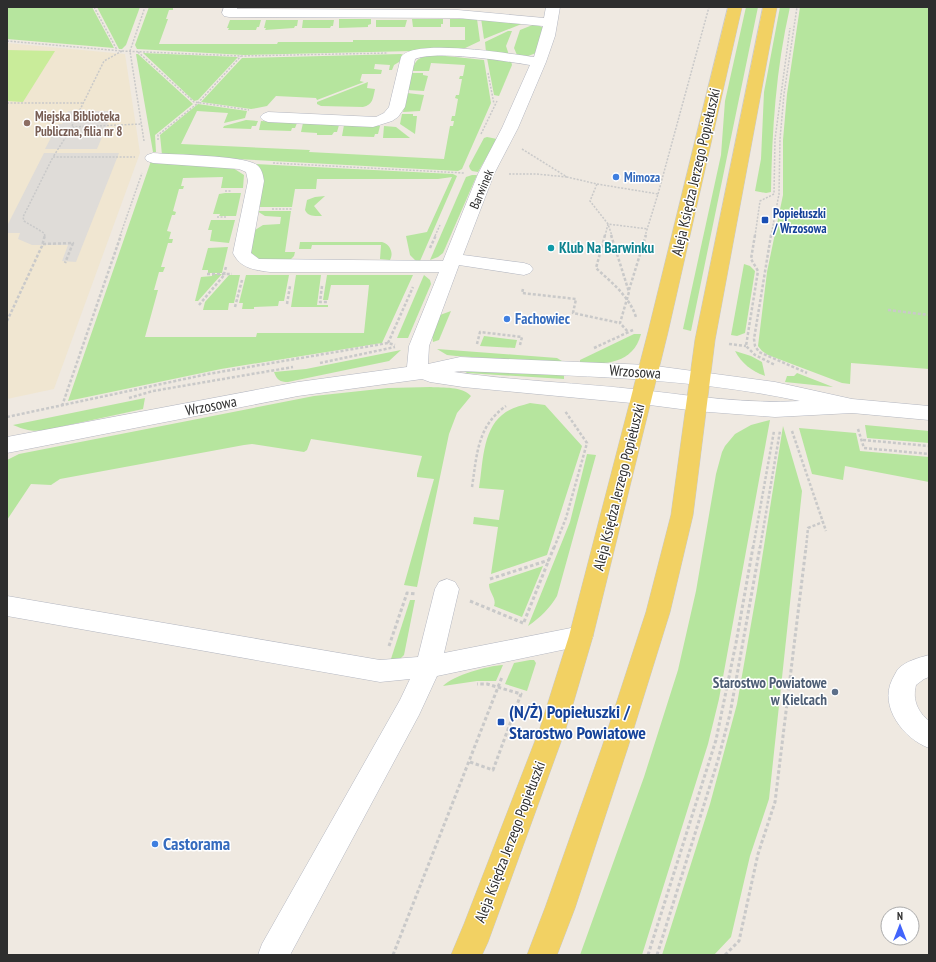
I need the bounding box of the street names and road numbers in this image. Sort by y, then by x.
street label: Aleja Księdza Jerzego Popiełuszki [667,86,724,258]
street label: Barwinek [466,167,497,212]
street label: Wrzosowa [609,360,661,383]
street label: Wrzosowa [184,391,238,420]
street label: Aleja Księdza Jerzego Popiełuszki [589,401,648,572]
street label: Aleja Księdza Jerzego Popiełuszki [470,758,549,925]

